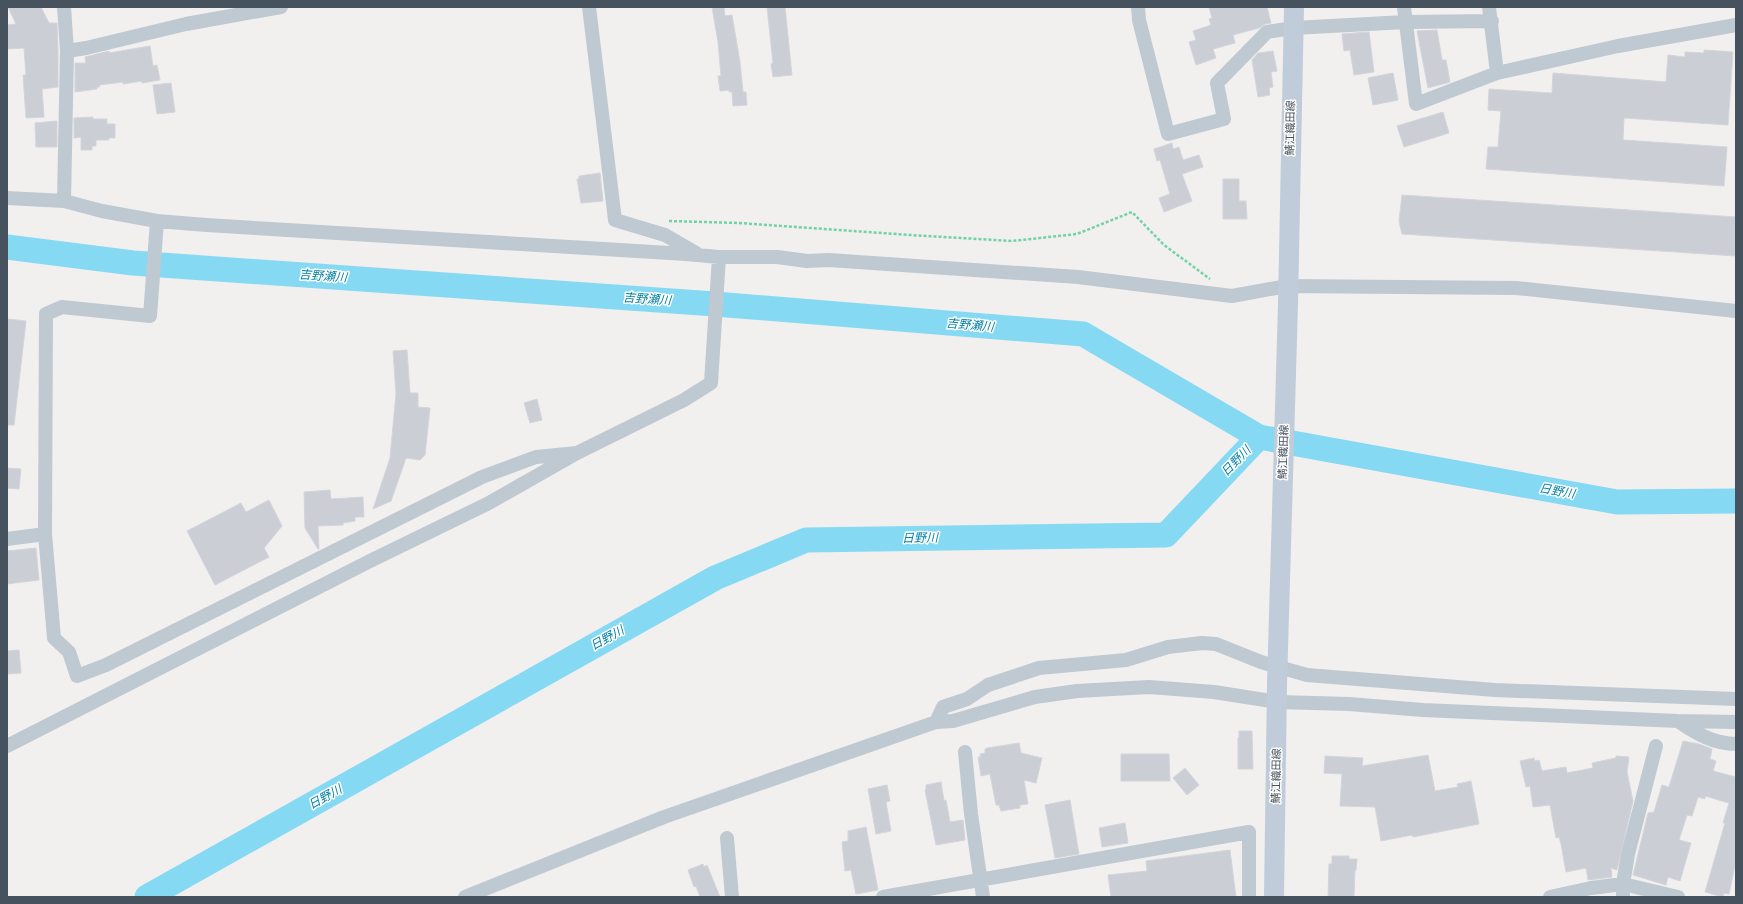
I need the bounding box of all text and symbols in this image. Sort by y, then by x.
street label: 鯖江織田線 [1283,100,1297,156]
water label: 吉野瀬川 [299,266,349,285]
water label: 吉野瀬川 [623,289,673,308]
water label: 吉野瀬川 [945,315,997,334]
street label: 鯖江織田線 [1275,424,1291,480]
water label: 日野川 [1218,441,1255,479]
water label: 日野川 [1538,480,1578,501]
water label: 日野川 [902,530,940,545]
water label: 日野川 [587,621,628,653]
street label: 鯖江織田線 [1269,748,1283,804]
water label: 日野川 [305,780,346,812]

